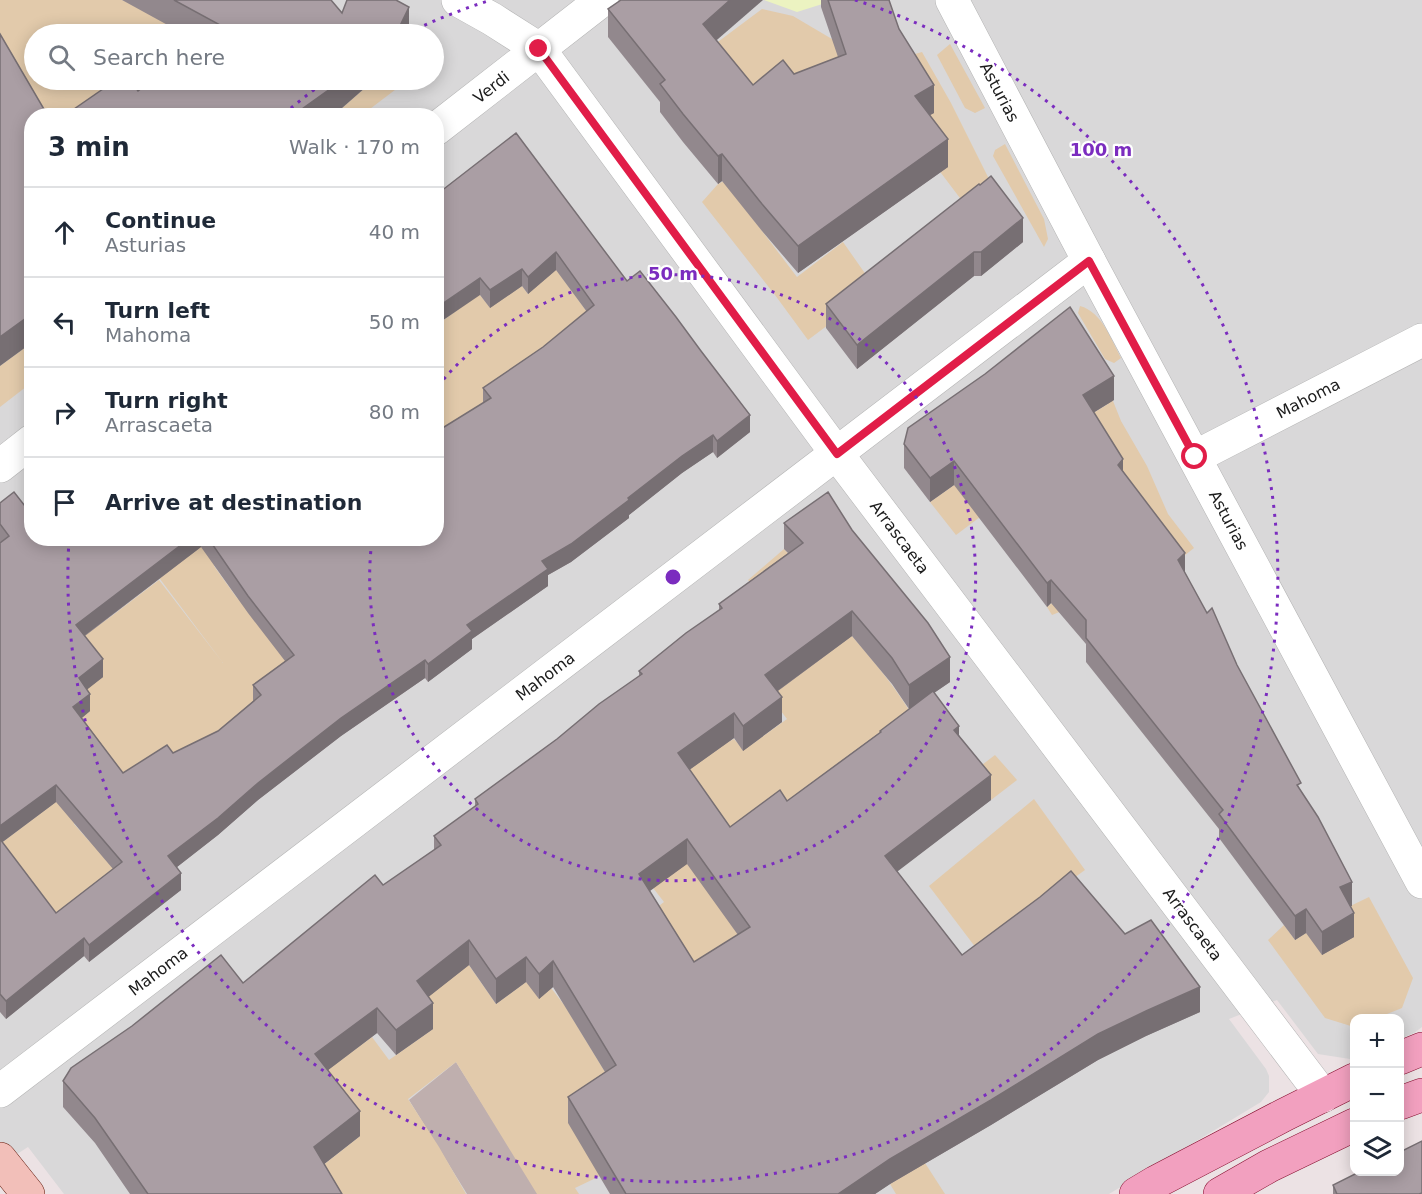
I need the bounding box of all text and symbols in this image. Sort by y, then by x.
search box [24,24,444,90]
route end [525,35,551,61]
icon: search [45,41,78,74]
text: Search here [93,45,225,70]
street label: Asturias [976,59,1023,125]
street label: Verdi [470,67,513,107]
text: 3 min [48,132,130,162]
text: Walk · 170 m [289,135,420,159]
text: 100 m [1070,139,1132,160]
text: Continue [105,208,216,233]
icon: ahead [48,216,81,249]
text: 40 m [369,220,420,244]
text: Asturias [105,233,186,257]
text: 50 m [648,263,698,284]
text: Turn left [105,298,210,323]
icon: left [48,306,81,339]
text: 50 m [369,310,420,334]
text: Mahoma [105,323,191,347]
street label: Mahoma [1273,374,1343,423]
text: Turn right [105,388,228,413]
icon: right [48,396,81,429]
text: 80 m [369,400,420,424]
text: Arrascaeta [105,413,213,437]
route start [1181,443,1207,469]
icon: arrive [48,486,81,519]
street label: Asturias [1205,487,1252,553]
text: Arrive at destination [105,490,362,515]
street label: Arrascaeta [866,497,933,578]
centre of rings [663,567,683,587]
street label: Mahoma [512,648,579,705]
street label: Arrascaeta [1159,884,1226,965]
street label: Mahoma [125,943,192,1000]
map controls [1350,1014,1404,1176]
button: + [1350,1014,1404,1068]
button: − [1350,1068,1404,1122]
button: layers [1350,1122,1404,1176]

